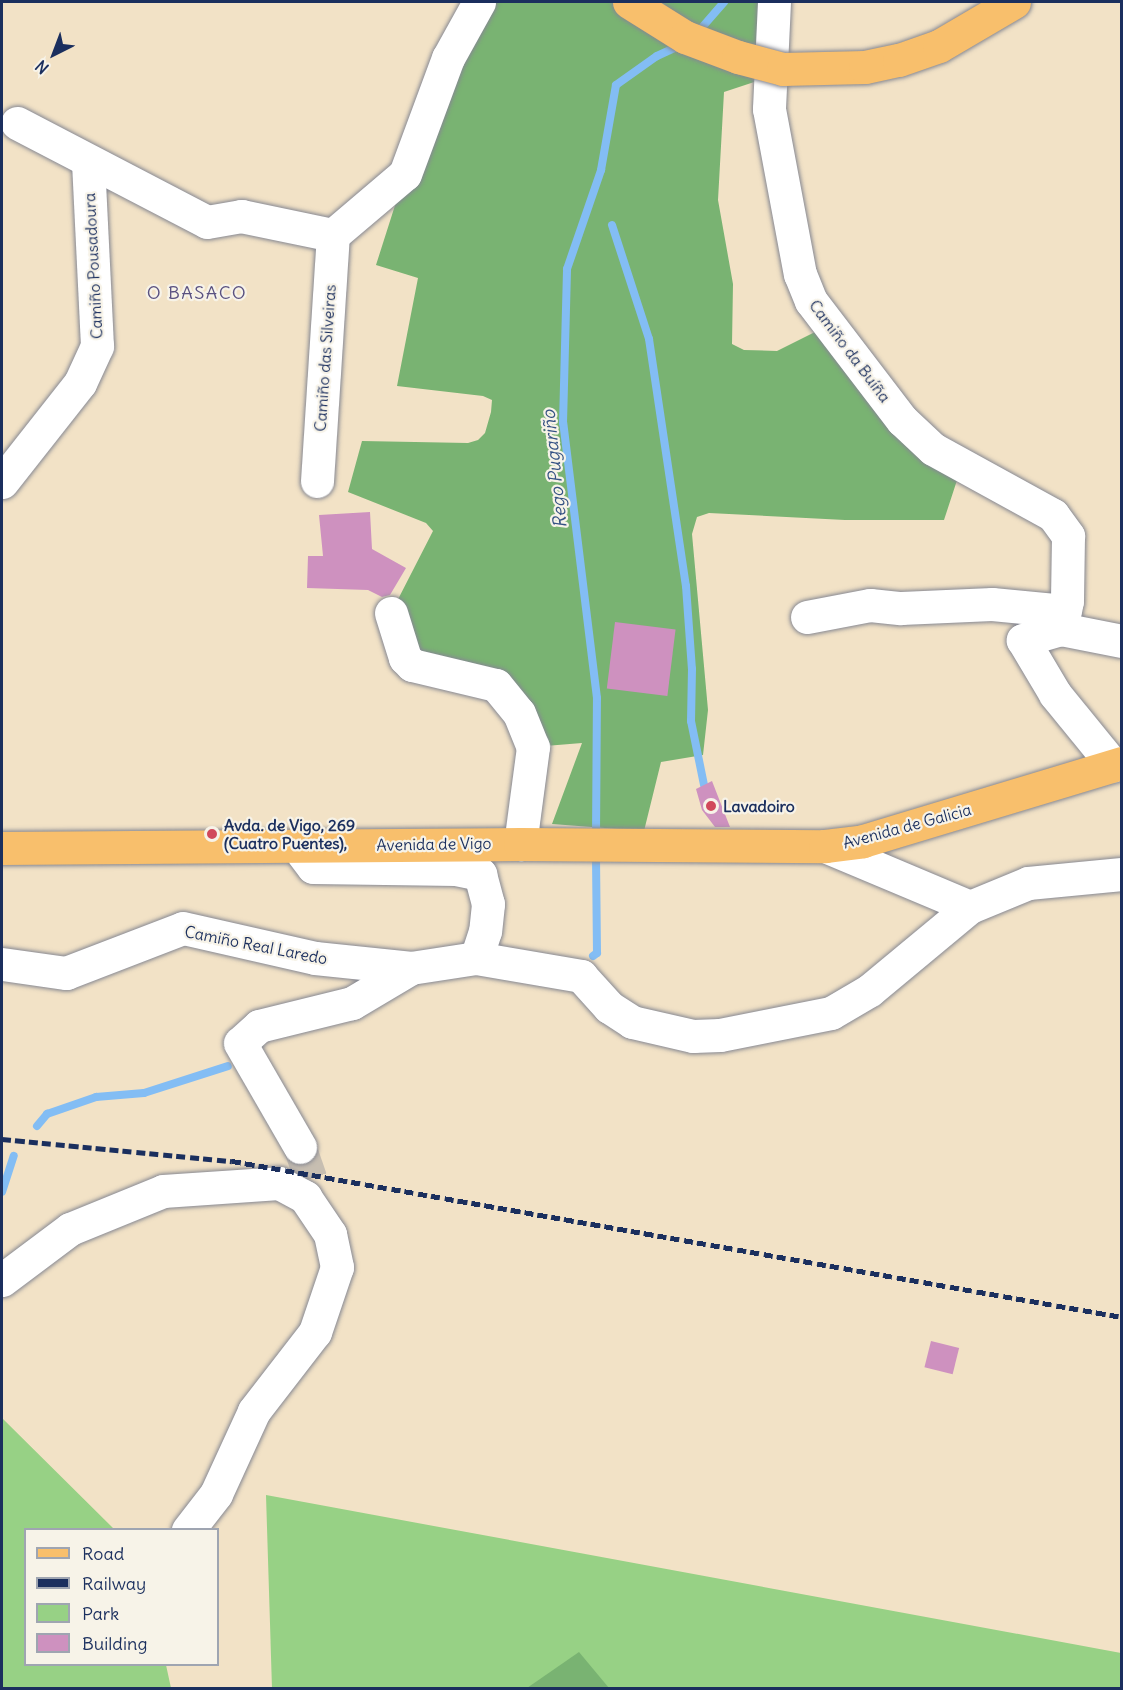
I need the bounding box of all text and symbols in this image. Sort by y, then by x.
north arrow [24,24,84,84]
text: N [31,56,53,79]
street label: Camiño Pousadoura [80,192,106,340]
district label: O BASACO [147,282,247,304]
street label: Camiño das Silveiras [310,284,340,432]
street label: Camiño da Buíña [805,296,895,406]
water label: Rego Pugariño [538,409,572,529]
place label: Lavadoiro [723,796,795,816]
marker: Lavadoiro [704,799,718,813]
street label: Avenida de Galicia [841,800,973,852]
place label: Avda. de Vigo, 269 (Cuatro Puentes), [224,815,355,853]
marker: Avda. de Vigo, 269 (Cuatro Puentes), [205,827,219,841]
street label: Avenida de Vigo [376,833,492,855]
street label: Camiño Real Laredo [183,922,329,968]
legend [24,1528,219,1666]
text: Road [82,1542,124,1565]
text: Railway [82,1572,146,1595]
text: Park [82,1602,119,1625]
text: Building [82,1632,147,1655]

